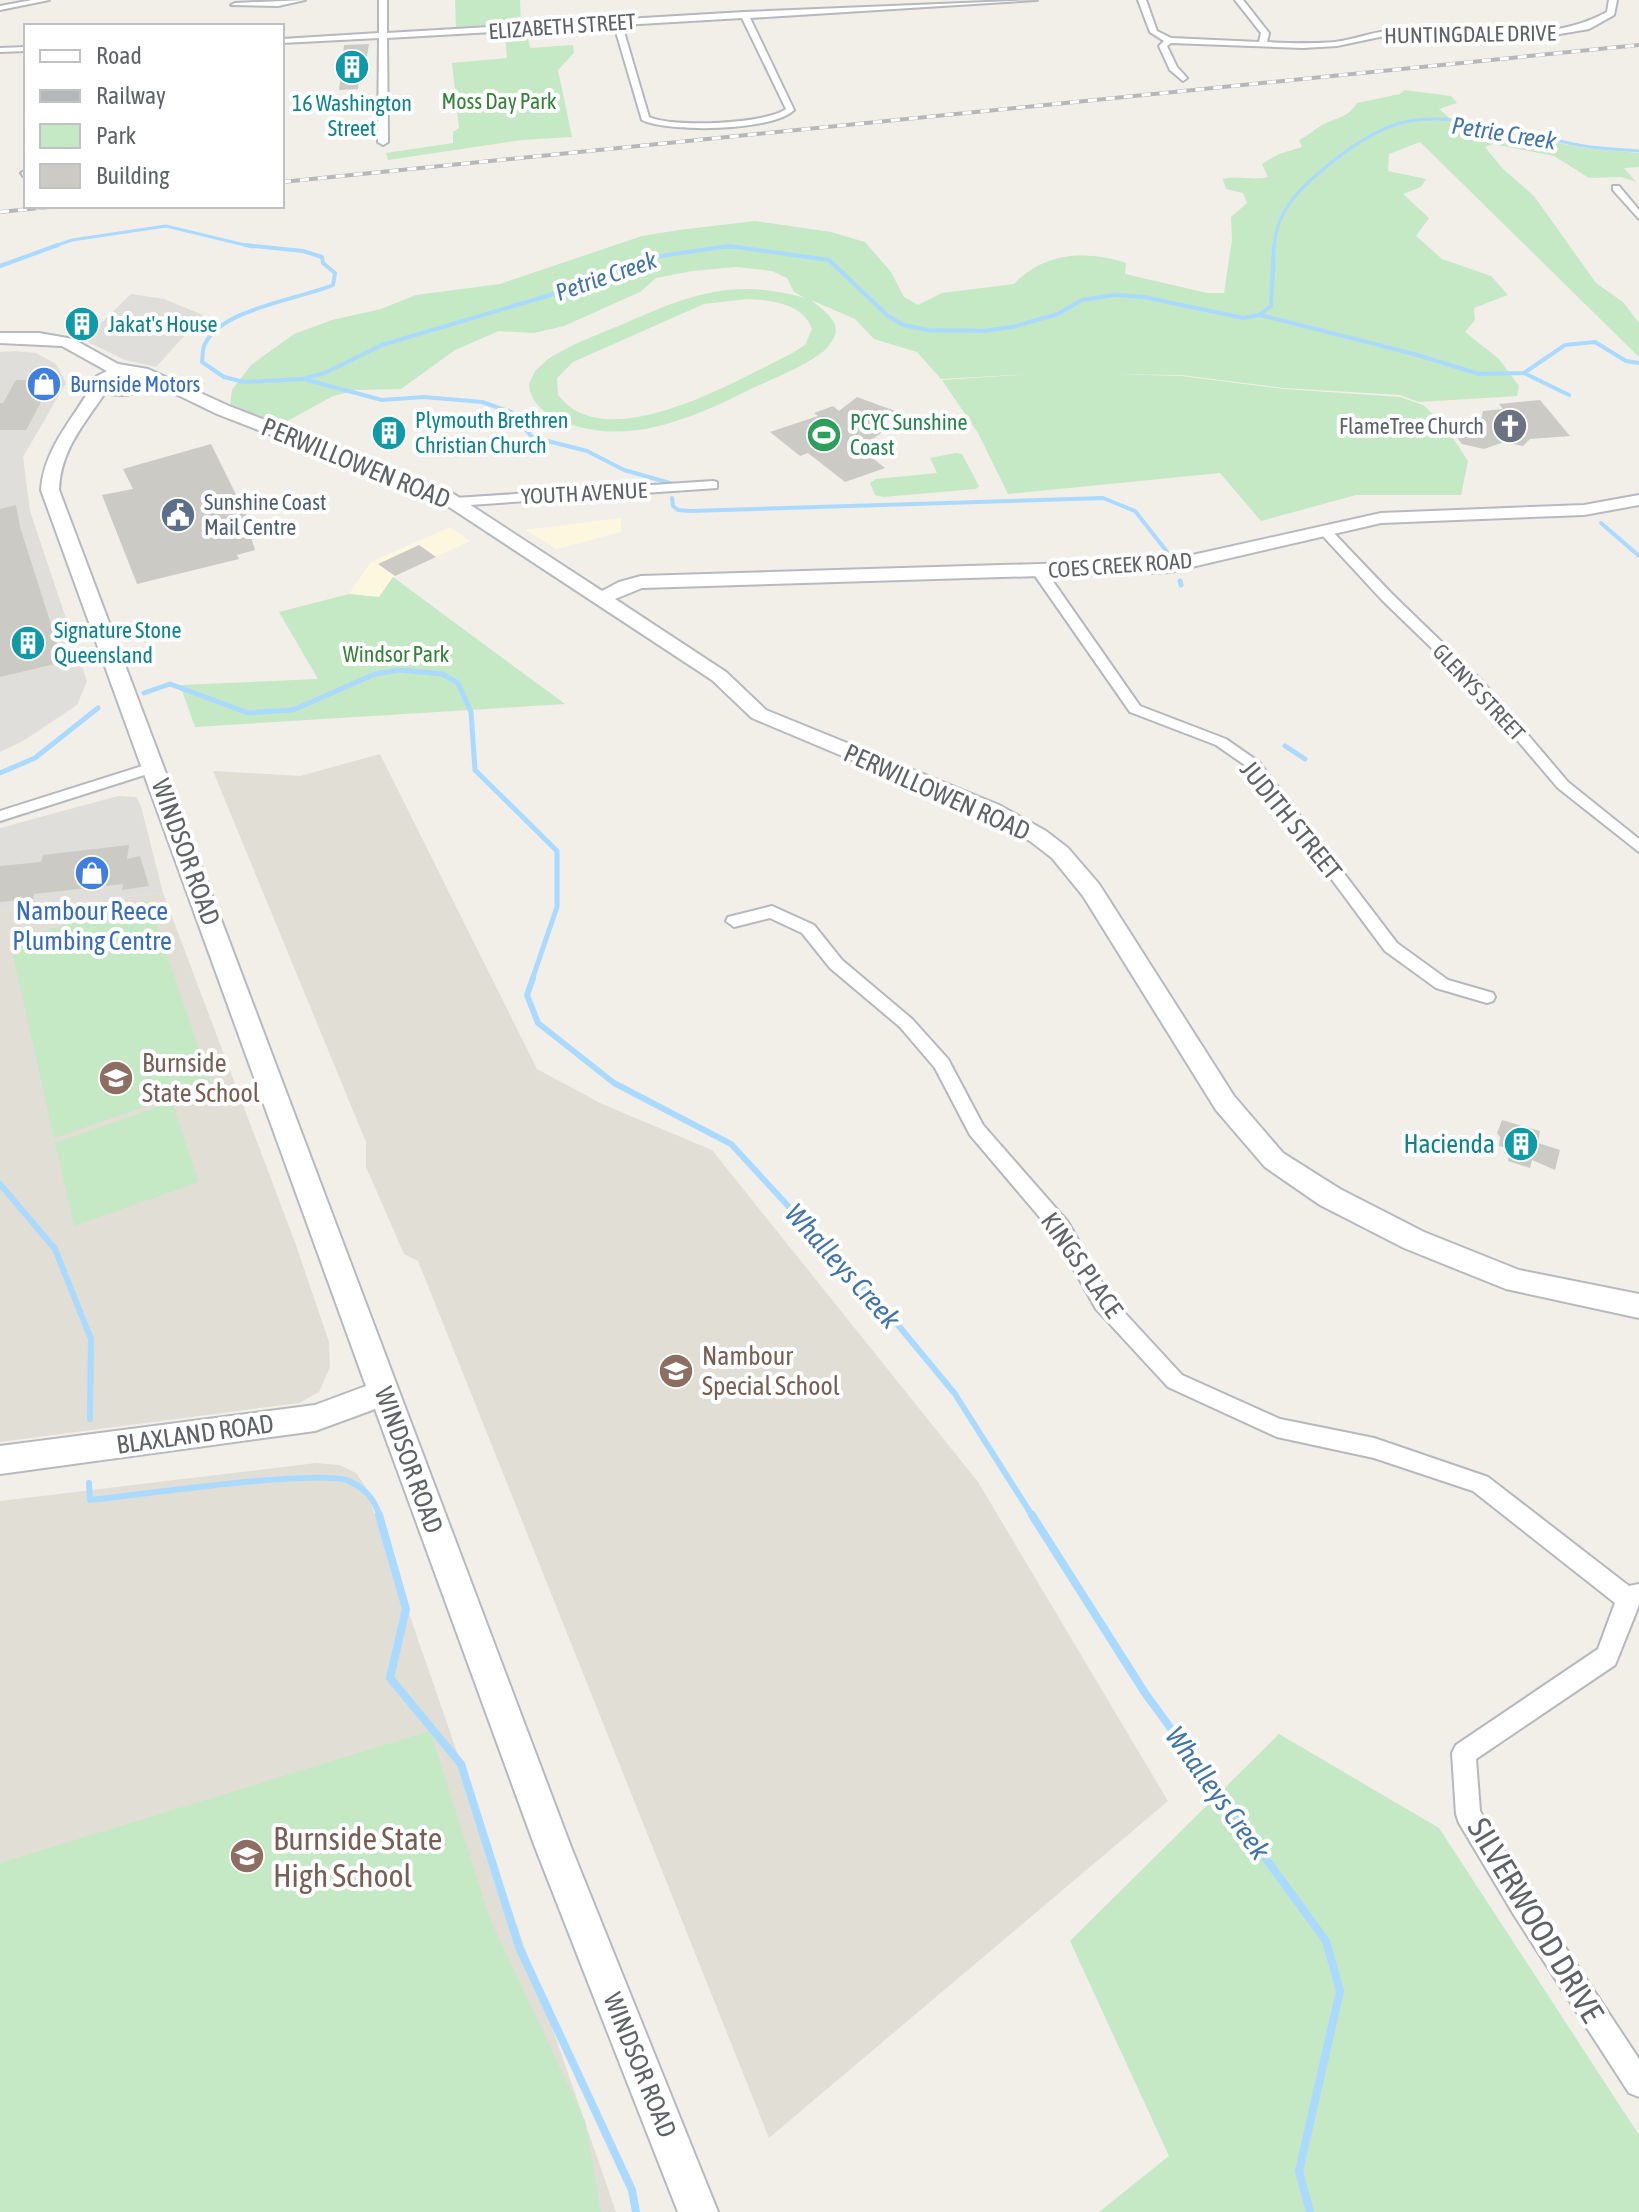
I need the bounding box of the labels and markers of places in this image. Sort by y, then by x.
building icon: 16 Washington Street [333,48,371,86]
place label: 16 Washington Street [292,90,412,141]
building icon: Jakat's House [63,305,101,343]
place label: Jakat's House [108,311,217,337]
shop icon: Burnside Motors [25,365,63,403]
place label: Burnside Motors [70,371,200,397]
place label: Plymouth Brethren Christian Church [415,407,568,458]
church icon: FlameTree Church [1491,407,1529,445]
place label: PCYC Sunshine Coast [850,409,967,460]
place label: FlameTree Church [1339,413,1484,439]
building icon: Plymouth Brethren Christian Church [370,414,408,452]
sports icon: PCYC Sunshine Coast [805,416,843,454]
place label: Sunshine Coast Mail Centre [204,489,326,540]
public building icon: Sunshine Coast Mail Centre [159,496,197,534]
place label: Signature Stone Queensland [54,617,181,668]
building icon: Signature Stone Queensland [9,624,47,662]
shop icon: Nambour Reece Plumbing Centre [73,854,111,892]
place label: Nambour Reece Plumbing Centre [12,896,172,956]
place label: Burnside State School [142,1048,260,1108]
school or university icon: Burnside State School [97,1059,135,1097]
building icon: Hacienda [1502,1125,1540,1163]
place label: Hacienda [1403,1129,1495,1159]
place label: Nambour Special School [702,1341,840,1401]
school or university icon: Nambour Special School [657,1352,695,1390]
place label: Burnside State High School [273,1820,442,1894]
school or university icon: Burnside State High School [228,1837,266,1875]

